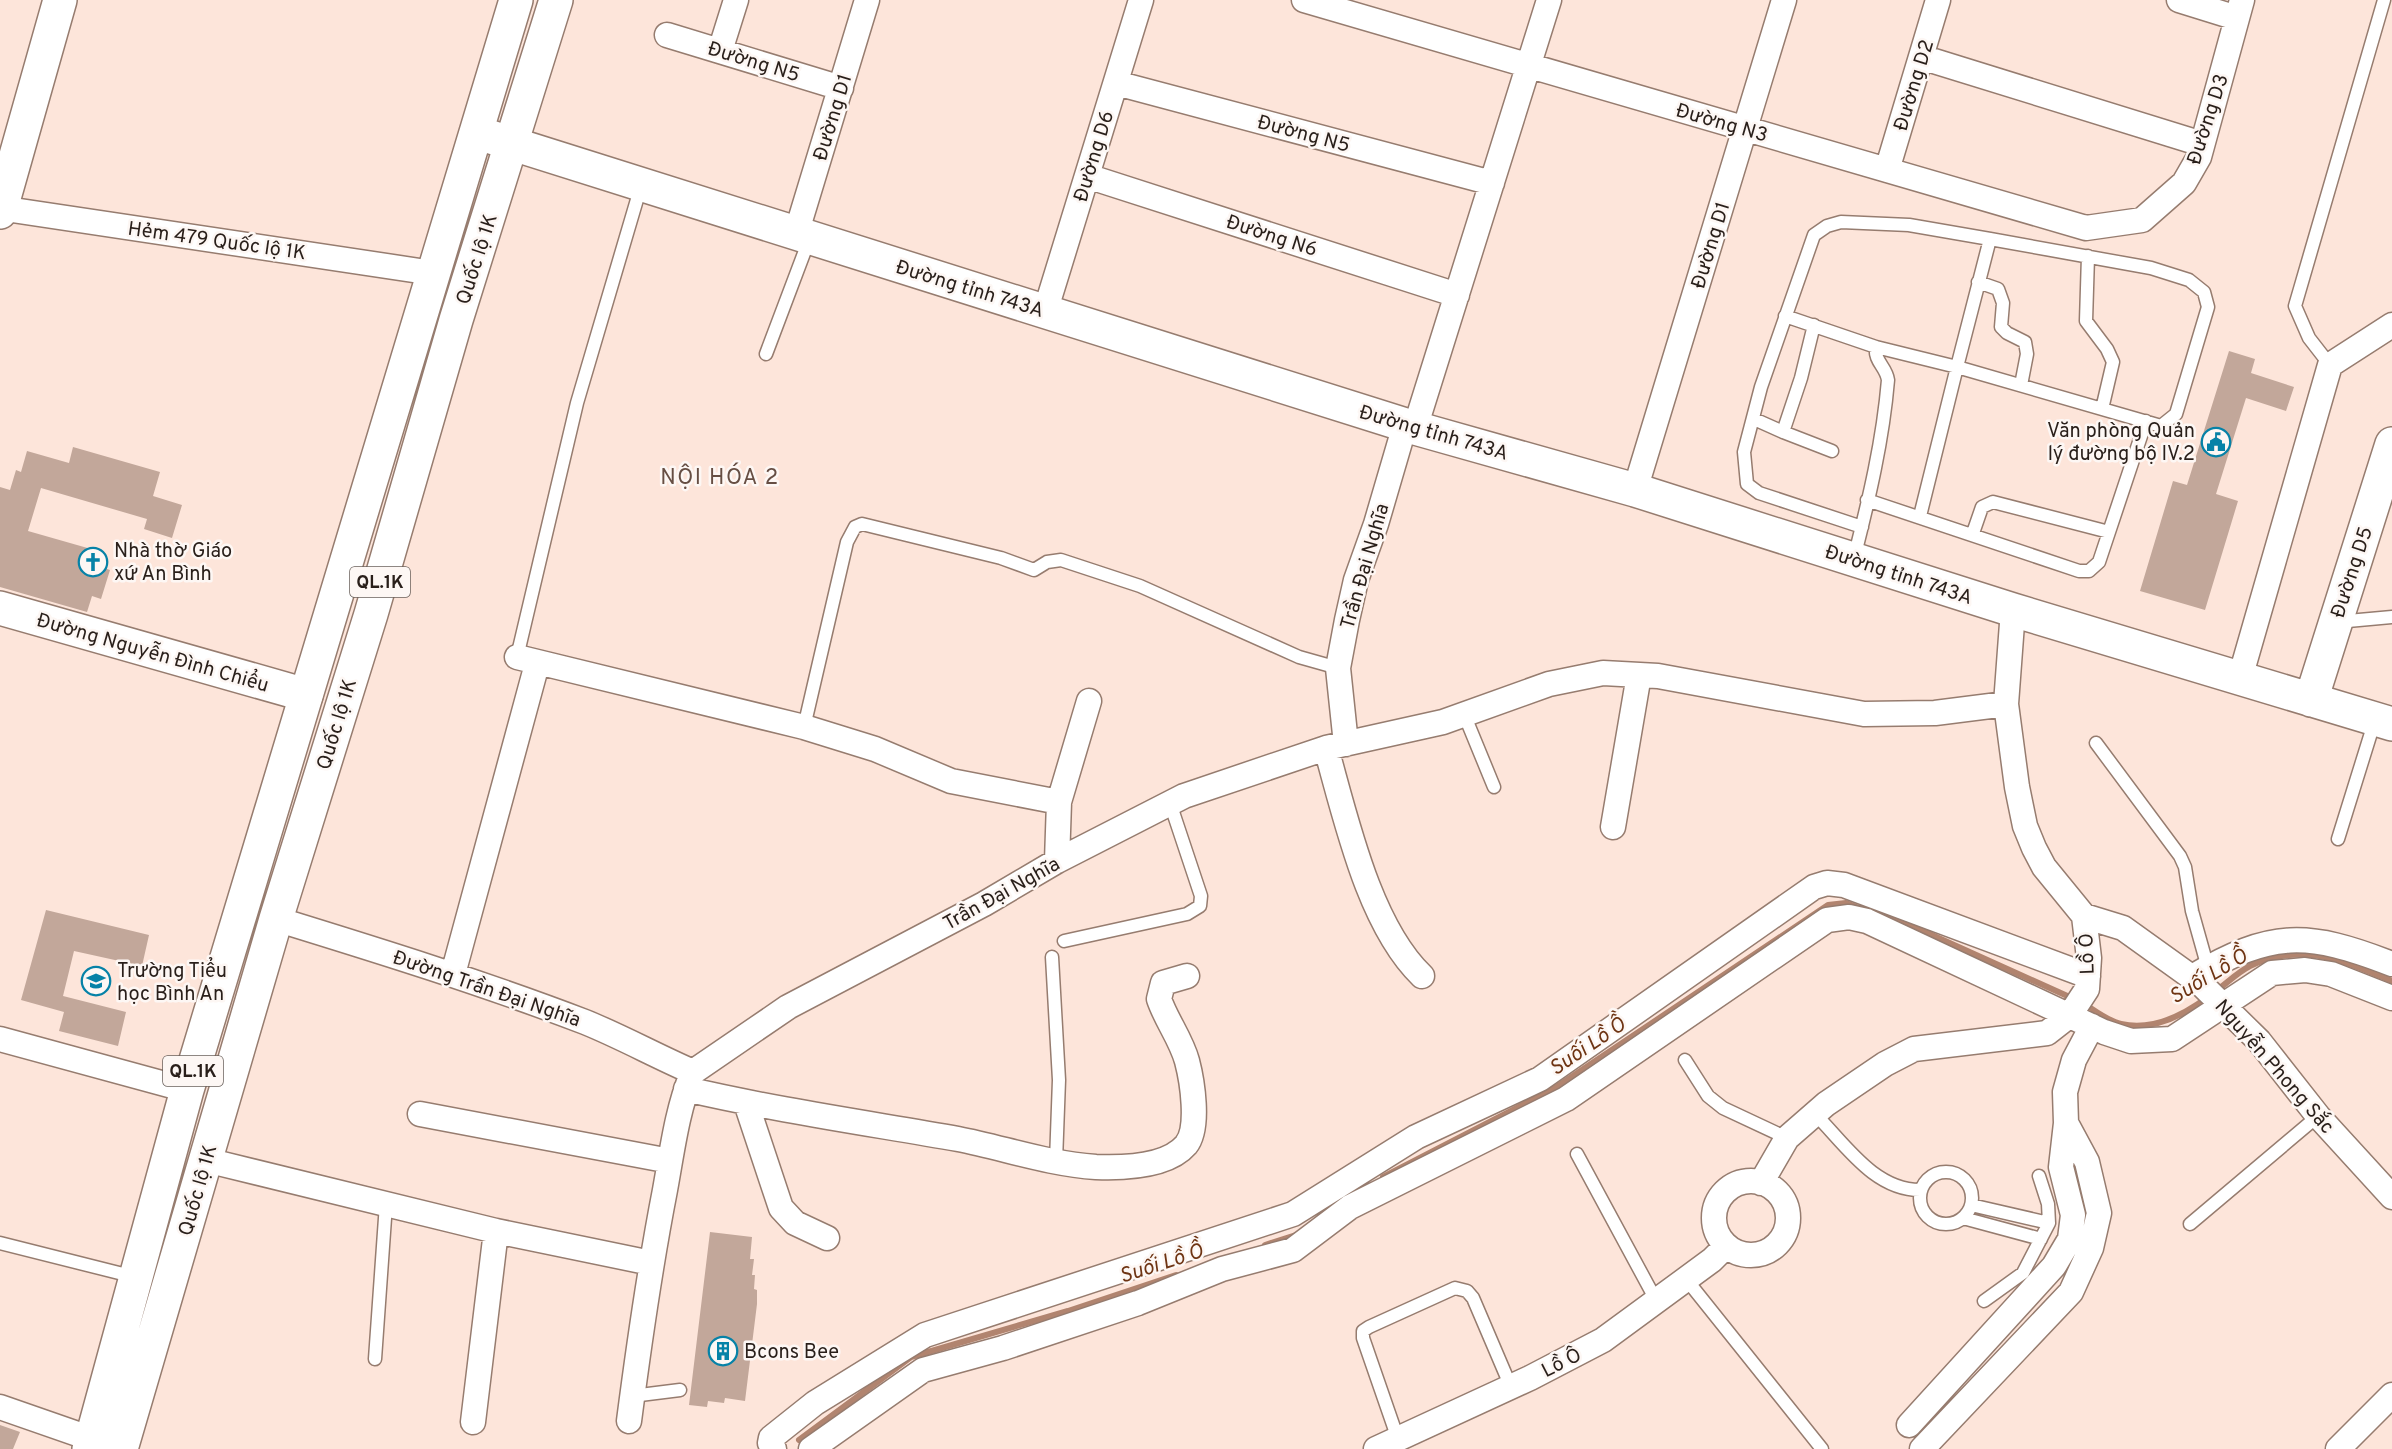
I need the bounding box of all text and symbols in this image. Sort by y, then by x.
street label: Đường N5 [704,37,803,89]
street label: Đường D2 [1889,37,1941,134]
street label: Đường D1 [808,71,859,164]
street label: Đường D3 [2182,71,2236,168]
street label: Đường N3 [1672,98,1770,149]
street label: Đường D6 [1069,108,1121,205]
street label: Đường N5 [1254,110,1353,160]
street label: Đường D1 [1686,199,1737,292]
street label: Đường N6 [1222,210,1320,264]
street label: Quốc lộ 1K [450,211,505,308]
street label: Hẻm 479 Quốc lộ 1K [126,216,308,267]
street label: Đường tỉnh 743A [892,255,1047,325]
street label: Đường tỉnh 743A [1356,400,1511,468]
place label: Văn phòng Quản lý đường bộ IV.2 [2047,419,2195,468]
public building icon: Văn phòng Quản lý đường bộ IV.2 [2200,426,2232,458]
district label: NỘI HÓA 2 [660,462,780,492]
street label: Trần Đại Nghĩa [1335,500,1396,632]
street label: Đường D5 [2326,524,2380,622]
place label: Nhà thờ Giáo xứ An Bình [114,539,232,588]
street label: Đường tỉnh 743A [1821,540,1976,612]
church icon: Nhà thờ Giáo xứ An Bình [77,546,109,578]
road number: QL.1K [350,567,410,597]
street label: Đường Nguyễn Đình Chiểu [33,605,272,700]
street label: Quốc lộ 1K [311,676,364,773]
street label: Trần Đại Nghĩa [938,851,1065,938]
street label: Lồ Ô [2072,933,2102,975]
water label: Suối Lồ Ồ [2163,940,2253,1011]
street label: Đường Trần Đại Nghĩa [389,945,584,1034]
place label: Trường Tiểu học Bình An [117,956,227,1008]
school or university icon: Trường Tiểu học Bình An [80,965,112,997]
street label: Nguyễn Phong Sắc [2208,993,2341,1140]
water label: Suối Lồ Ồ [1542,1008,1632,1083]
road number: QL.1K [163,1056,223,1086]
street label: Quốc lộ 1K [173,1142,224,1239]
water label: Suối Lồ Ồ [1115,1234,1207,1291]
building icon: Bcons Bee [707,1335,739,1367]
place label: Bcons Bee [744,1340,839,1366]
street label: Lồ Ô [1537,1341,1586,1385]

